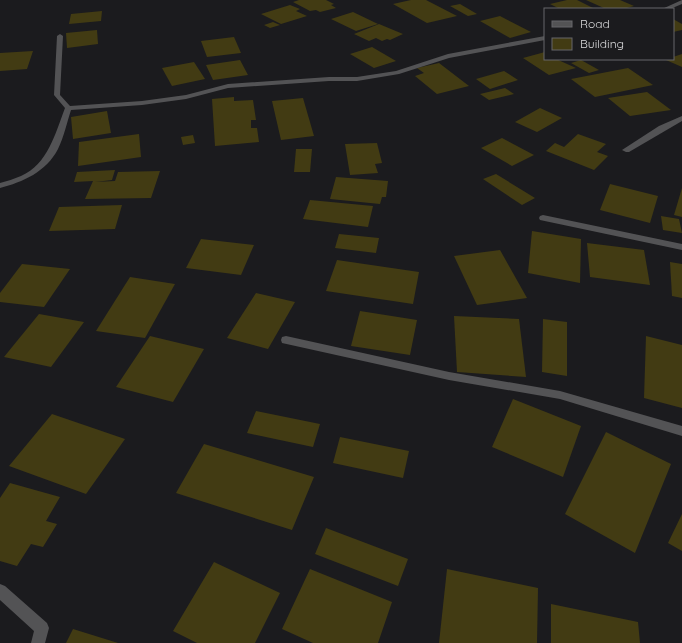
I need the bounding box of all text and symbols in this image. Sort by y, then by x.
legend [544,8,674,60]
text: Road [580,16,610,31]
text: Building [580,36,624,51]

